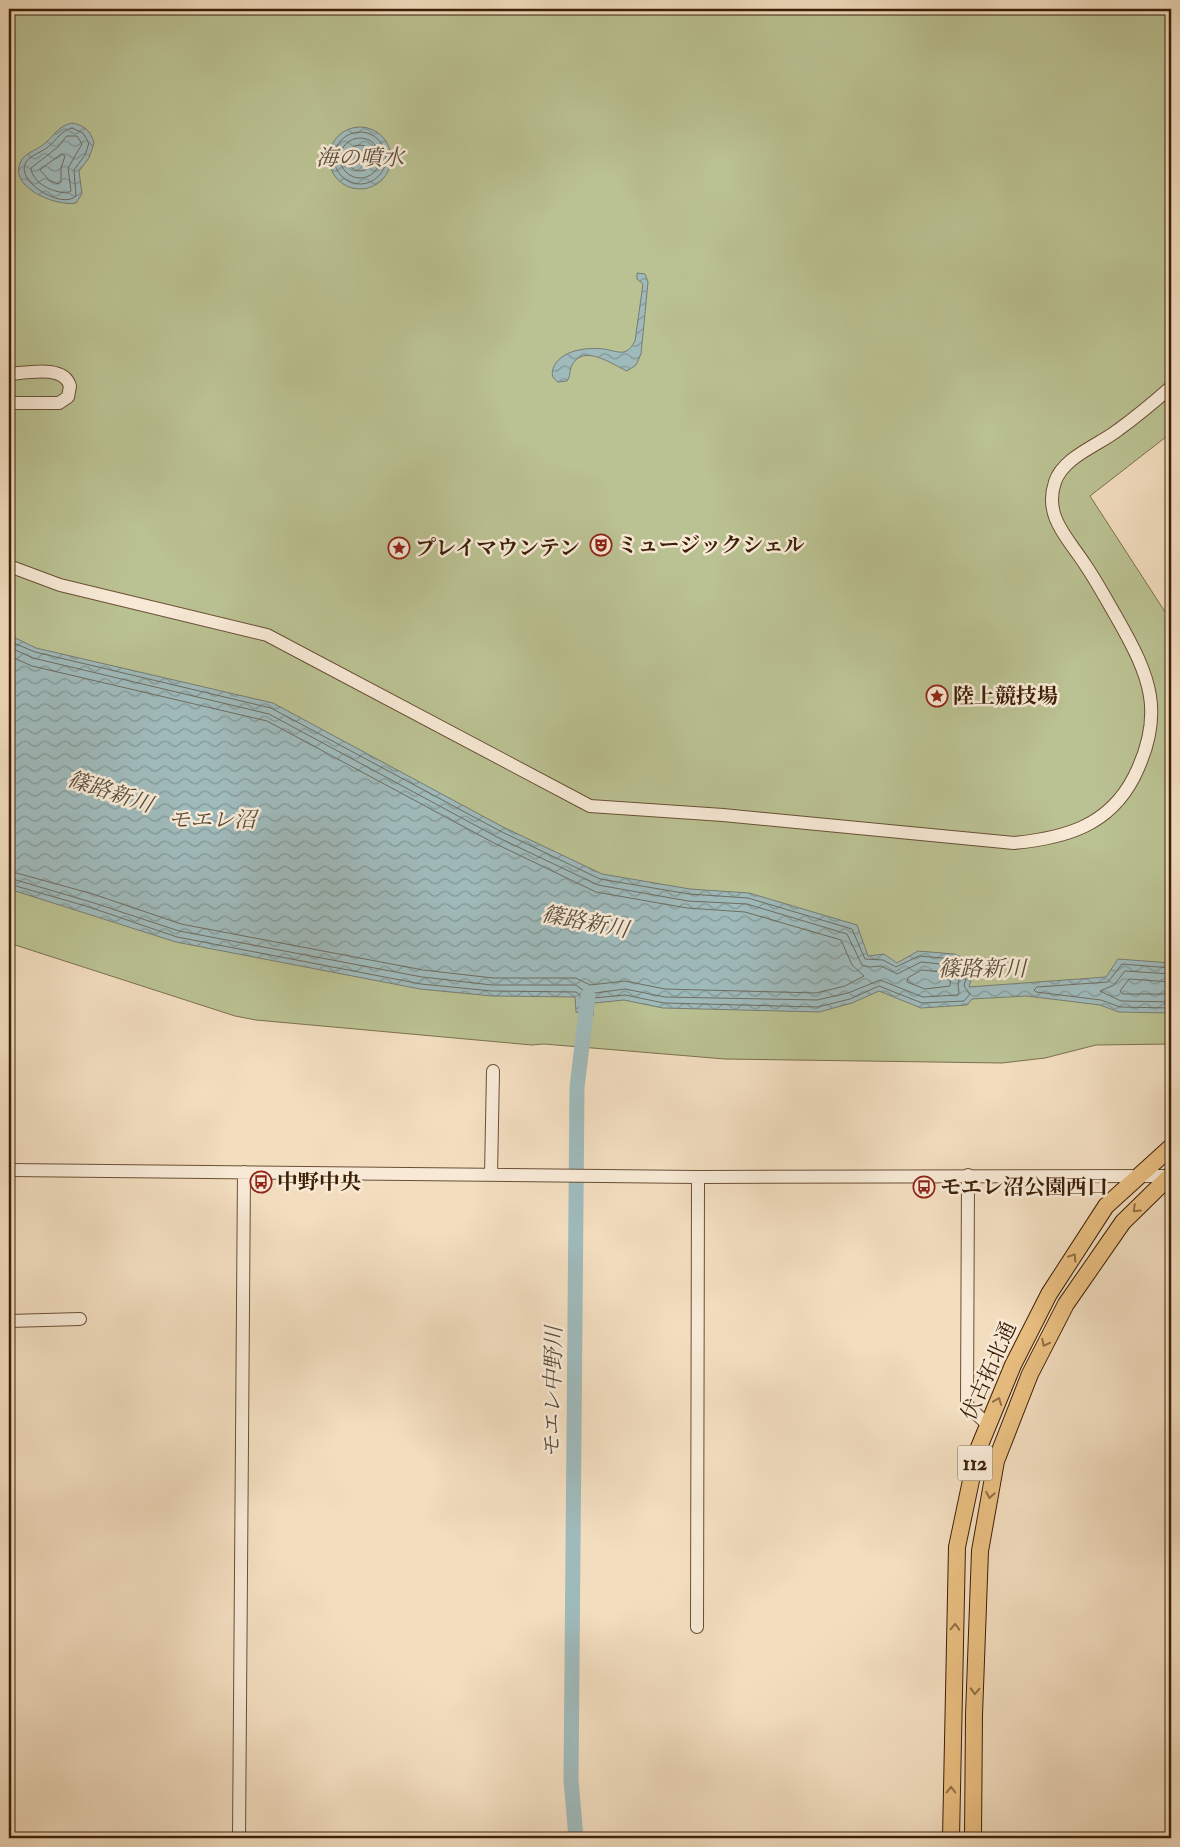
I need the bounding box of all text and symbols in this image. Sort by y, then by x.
water label: 海の噴水 [316,144,406,172]
place label: ミュージックシェル [617,532,805,559]
theatre icon: ミュージックシェル [589,533,613,557]
place label: プレイマウンテン [415,535,580,562]
place icon: プレイマウンテン [387,536,411,560]
place label: 陸上競技場 [953,683,1058,710]
place icon: 陸上競技場 [925,684,949,708]
water label: 篠路新川 [64,765,158,820]
water label: モエレ沼 [168,806,260,834]
water label: 篠路新川 [539,900,633,945]
water label: 篠路新川 [938,955,1028,983]
place label: 中野中央 [277,1169,361,1196]
bus stop icon: 中野中央 [249,1170,273,1194]
place label: モエレ沼公園西口 [940,1174,1108,1201]
bus stop icon: モエレ沼公園西口 [912,1175,936,1199]
one-way arrow [1133,1203,1142,1212]
one-way arrow [1067,1253,1076,1263]
street label: 伏古拓北通 [955,1318,1023,1424]
water label: モエレ中野川 [538,1324,568,1458]
one-way arrow [1041,1338,1051,1347]
one-way arrow [992,1397,1002,1406]
road number: 112 [958,1446,992,1480]
one-way arrow [985,1491,995,1499]
one-way arrow [949,1623,960,1631]
one-way arrow [969,1688,980,1696]
one-way arrow [946,1785,956,1793]

